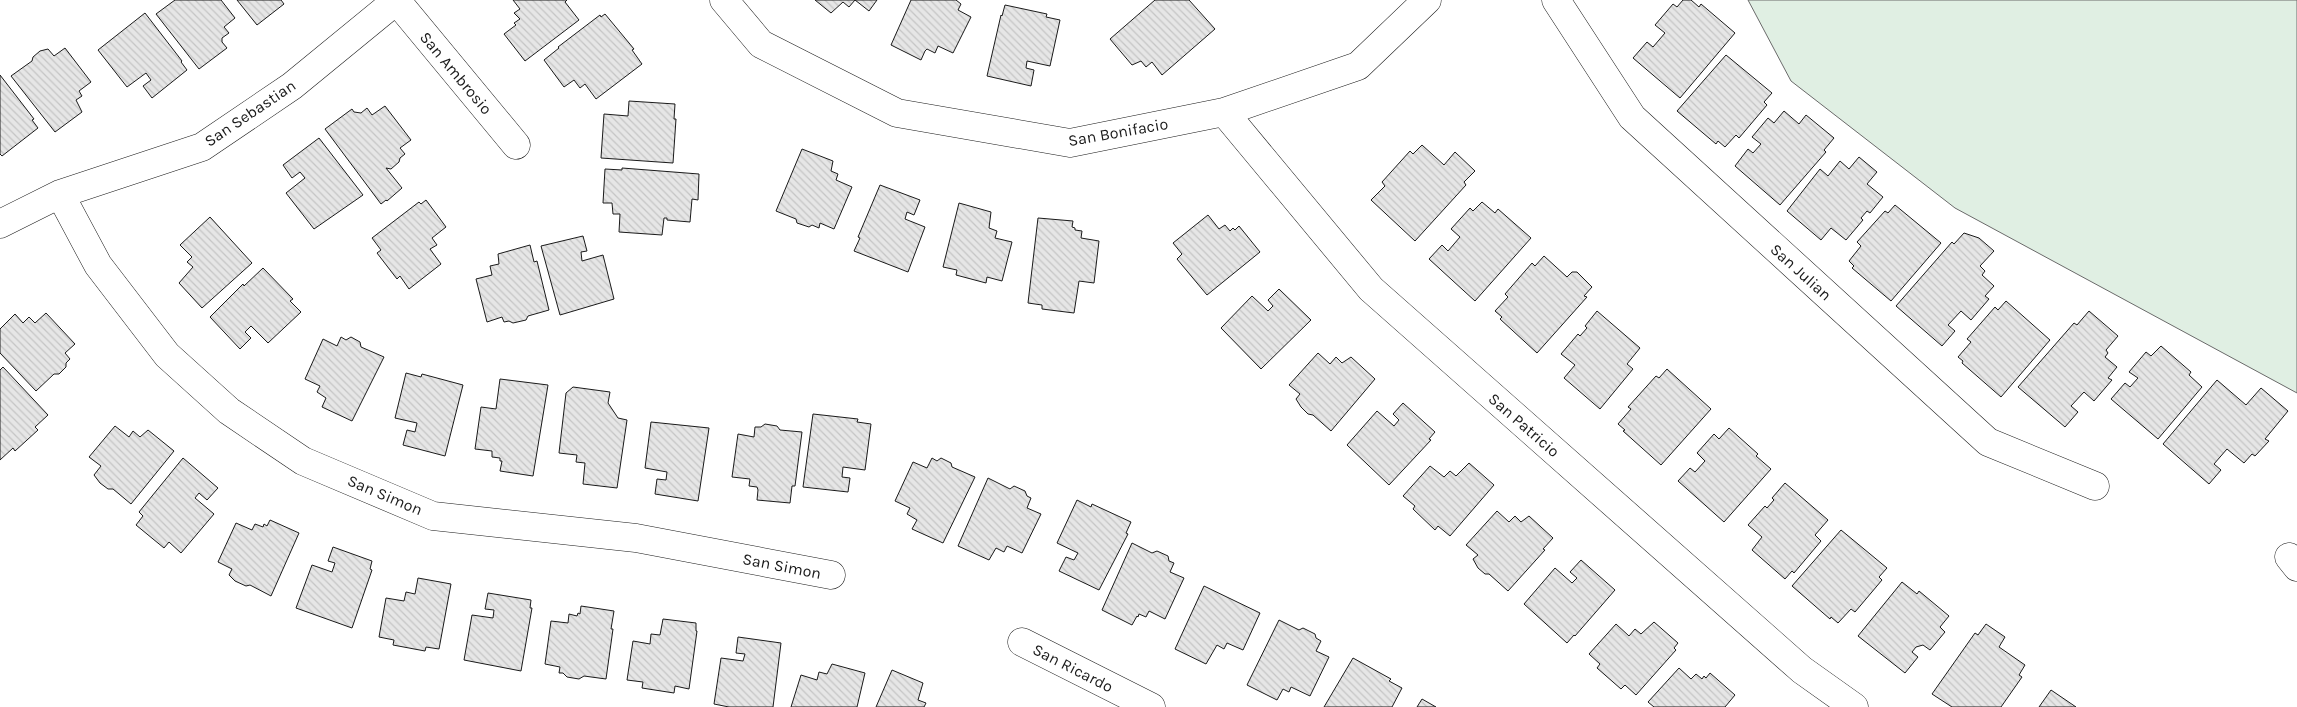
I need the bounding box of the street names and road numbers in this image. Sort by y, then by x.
street label: San Ambrosio [416,28,496,118]
street label: San Sebastian [201,76,299,150]
street label: San Bonifacio [1067,114,1169,150]
street label: San Julian [1766,240,1836,304]
street label: San Patricio [1485,389,1563,461]
street label: San Simon [345,471,425,519]
street label: San Simon [741,549,823,583]
street label: San Ricardo [1030,640,1116,696]

